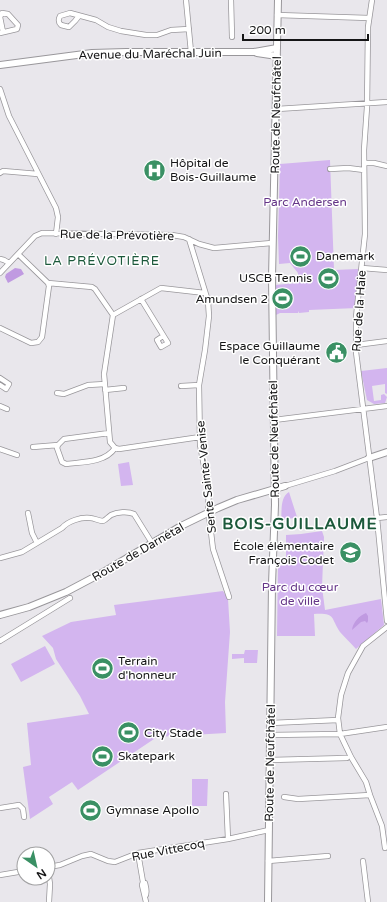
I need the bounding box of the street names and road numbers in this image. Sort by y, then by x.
street label: Avenue du Maréchal Juin [78,46,222,62]
street label: Route de Neufchâtel [268,56,284,174]
street label: Rue de la Prévotière [60,227,174,243]
street label: Rue de la Haie [349,270,369,352]
street label: Route de Neufchâtel [266,380,282,498]
street label: Sente Sainte-Venise [193,420,219,534]
street label: Route de Darnétal [90,520,186,584]
street label: Route de Neufchâtel [262,704,278,822]
street label: Rue Vittecoq [130,836,206,864]

